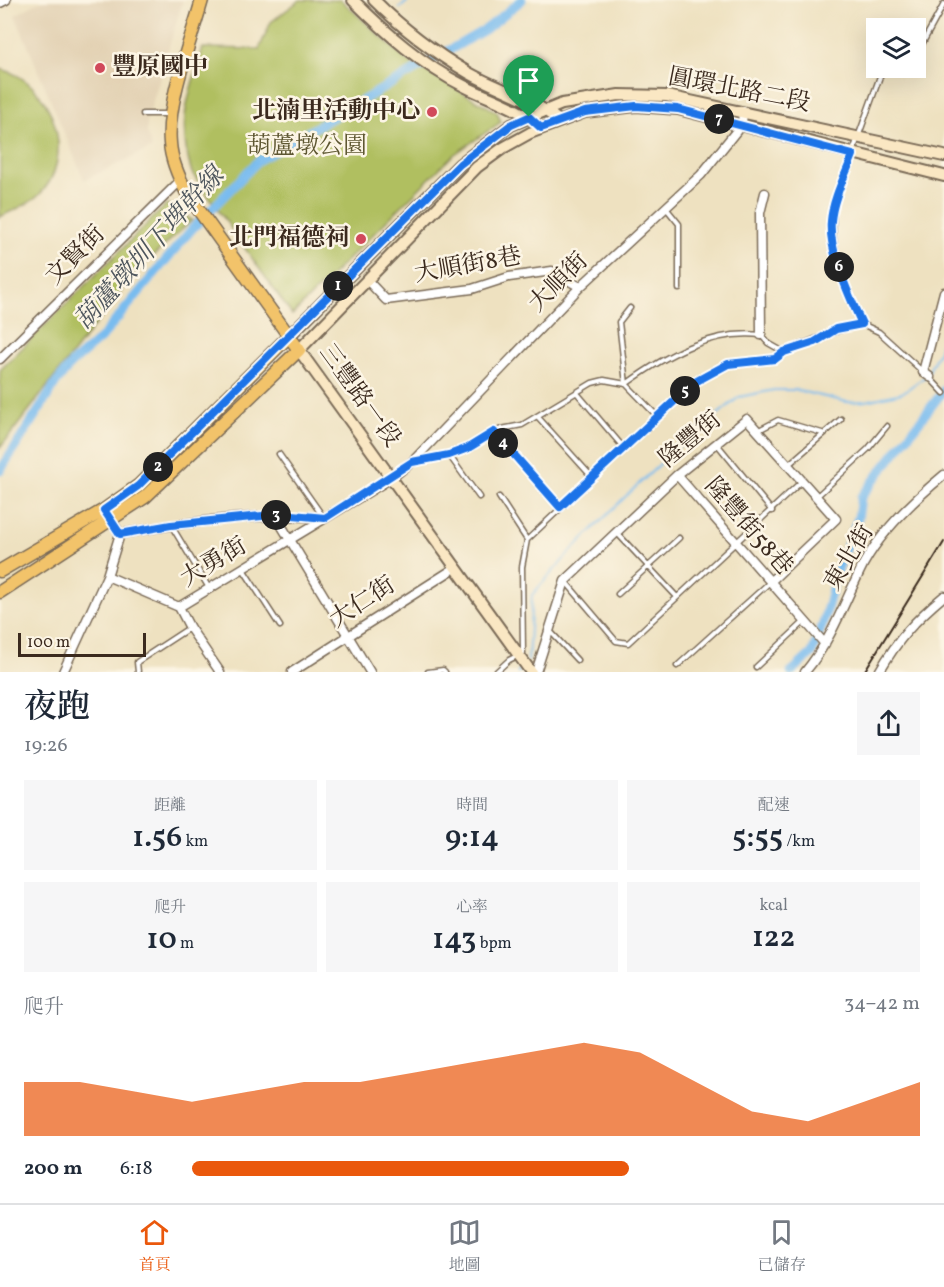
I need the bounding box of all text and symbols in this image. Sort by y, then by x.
map controls [866,18,926,78]
button: layers [866,18,926,78]
place label: 豐原國中 [112,51,208,85]
pin [503,55,554,117]
marker: 豐原國中 [93,61,107,75]
street label: 圓環北路二段 [665,61,813,121]
icon: arrive [512,64,545,97]
place label: 北湳里活動中心 [252,95,420,129]
pin: 7 [704,104,734,134]
marker: 北湳里活動中心 [425,105,439,119]
text: 7 [715,108,723,130]
park label: 葫蘆墩公園 [247,130,367,164]
water label: 葫蘆墩圳下埤幹線 [67,157,235,338]
street label: 文賢街 [39,219,113,293]
place label: 北門福德祠 [229,222,349,256]
marker: 北門福德祠 [354,232,368,246]
street label: 大順街8巷 [412,240,524,292]
street label: 大順街 [522,246,596,320]
pin: 6 [824,252,854,282]
text: 6 [835,256,843,278]
pin: 1 [323,271,353,301]
text: 1 [335,275,341,297]
street label: 三豐路一段 [310,337,408,455]
pin: 5 [670,376,700,406]
text: 5 [681,380,689,402]
street label: 隆豐街 [652,404,730,476]
pin: 4 [488,428,518,458]
text: 4 [498,432,508,454]
pin: 2 [143,452,173,482]
text: 2 [154,456,162,478]
street label: 隆豐街58巷 [696,471,800,583]
pin: 3 [261,500,291,530]
text: 3 [272,504,280,526]
street label: 東北街 [817,518,883,598]
street label: 大勇街 [174,530,254,596]
street label: 大仁街 [324,569,402,637]
scale bar [18,630,146,658]
text: 100 m [27,632,70,654]
text: 夜跑 [24,686,90,732]
button: share [857,692,920,755]
text: 19:26 [24,732,68,760]
text: 距離 [154,795,186,817]
text: 時間 [456,795,488,817]
text: 配速 [758,795,790,817]
text: 1.56 [132,817,182,859]
text: 9:14 [445,817,499,859]
text: 5:55 [732,817,783,859]
text: km [182,831,208,853]
text: /km [783,831,815,853]
text: kcal [759,895,788,917]
text: 爬升 [154,897,186,919]
text: 心率 [456,897,488,919]
text: 122 [752,917,795,959]
text: 10 [147,919,177,961]
text: 143 [432,919,476,961]
text: m [177,933,194,955]
text: bpm [476,933,512,955]
text: 34–42 m [844,990,920,1018]
text: 爬升 [24,994,64,1022]
text: 200 m [24,1155,82,1183]
text: 6:18 [120,1155,153,1183]
tab: 首頁 [138,1216,171,1277]
tab: 地圖 [448,1216,481,1277]
tab: 已儲存 [758,1216,806,1277]

